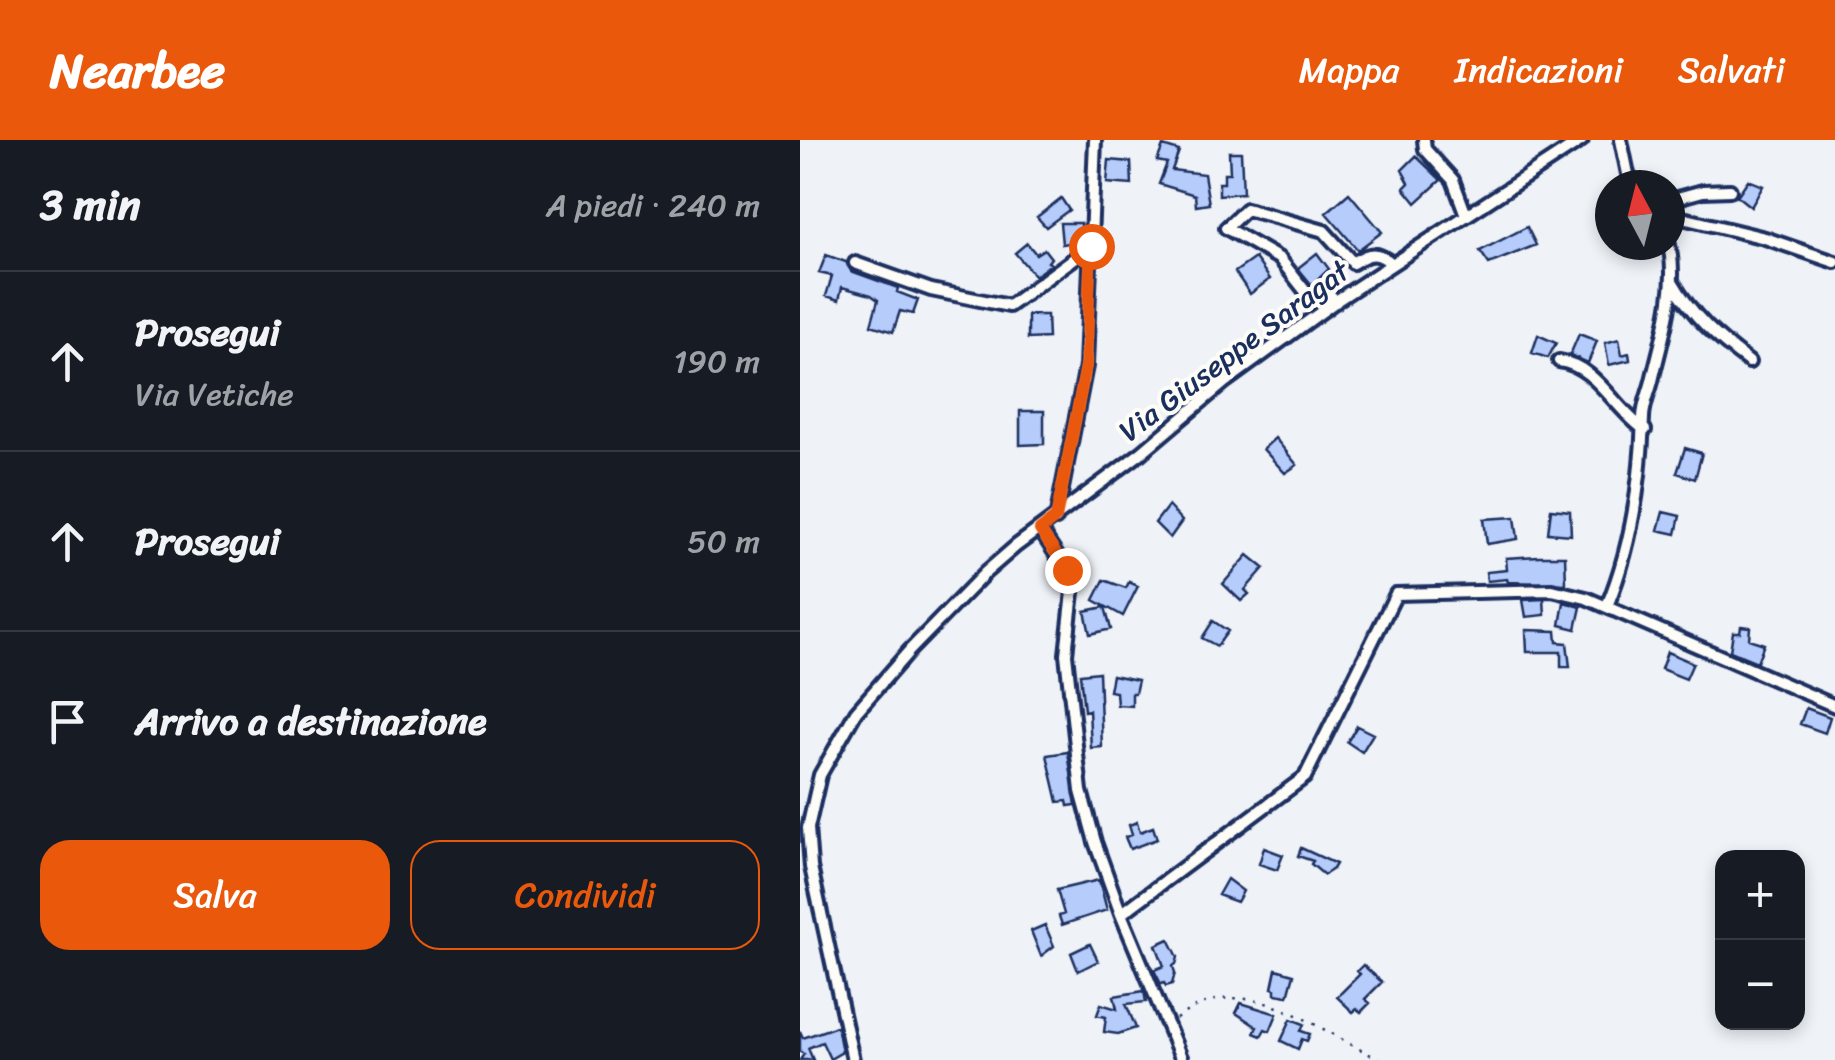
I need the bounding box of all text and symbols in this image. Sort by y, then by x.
text: Nearbee [50,28,225,113]
text: Mappa [1299,39,1399,101]
text: Indicazioni [1454,39,1623,101]
text: Salvati [1678,39,1785,101]
text: 3 min [40,168,140,242]
north arrow [1595,170,1685,260]
text: A piedi · 240 m [546,177,760,234]
route start [1069,224,1115,270]
street label: Via Giuseppe Saragat [1106,244,1363,456]
text: Prosegui [135,299,280,366]
text: 190 m [674,333,760,390]
icon: ahead [40,334,95,389]
text: Via Vetiche [135,366,294,423]
text: Prosegui [135,508,280,575]
text: 50 m [687,513,760,570]
icon: ahead [40,514,95,569]
route end [1045,548,1091,594]
text: Arrivo a destinazione [135,688,487,755]
icon: arrive [40,694,95,749]
button: Salva [40,840,390,950]
button: Condividi [410,840,760,950]
map controls [1715,850,1805,1030]
button: + [1715,850,1805,940]
button: − [1715,940,1805,1030]

